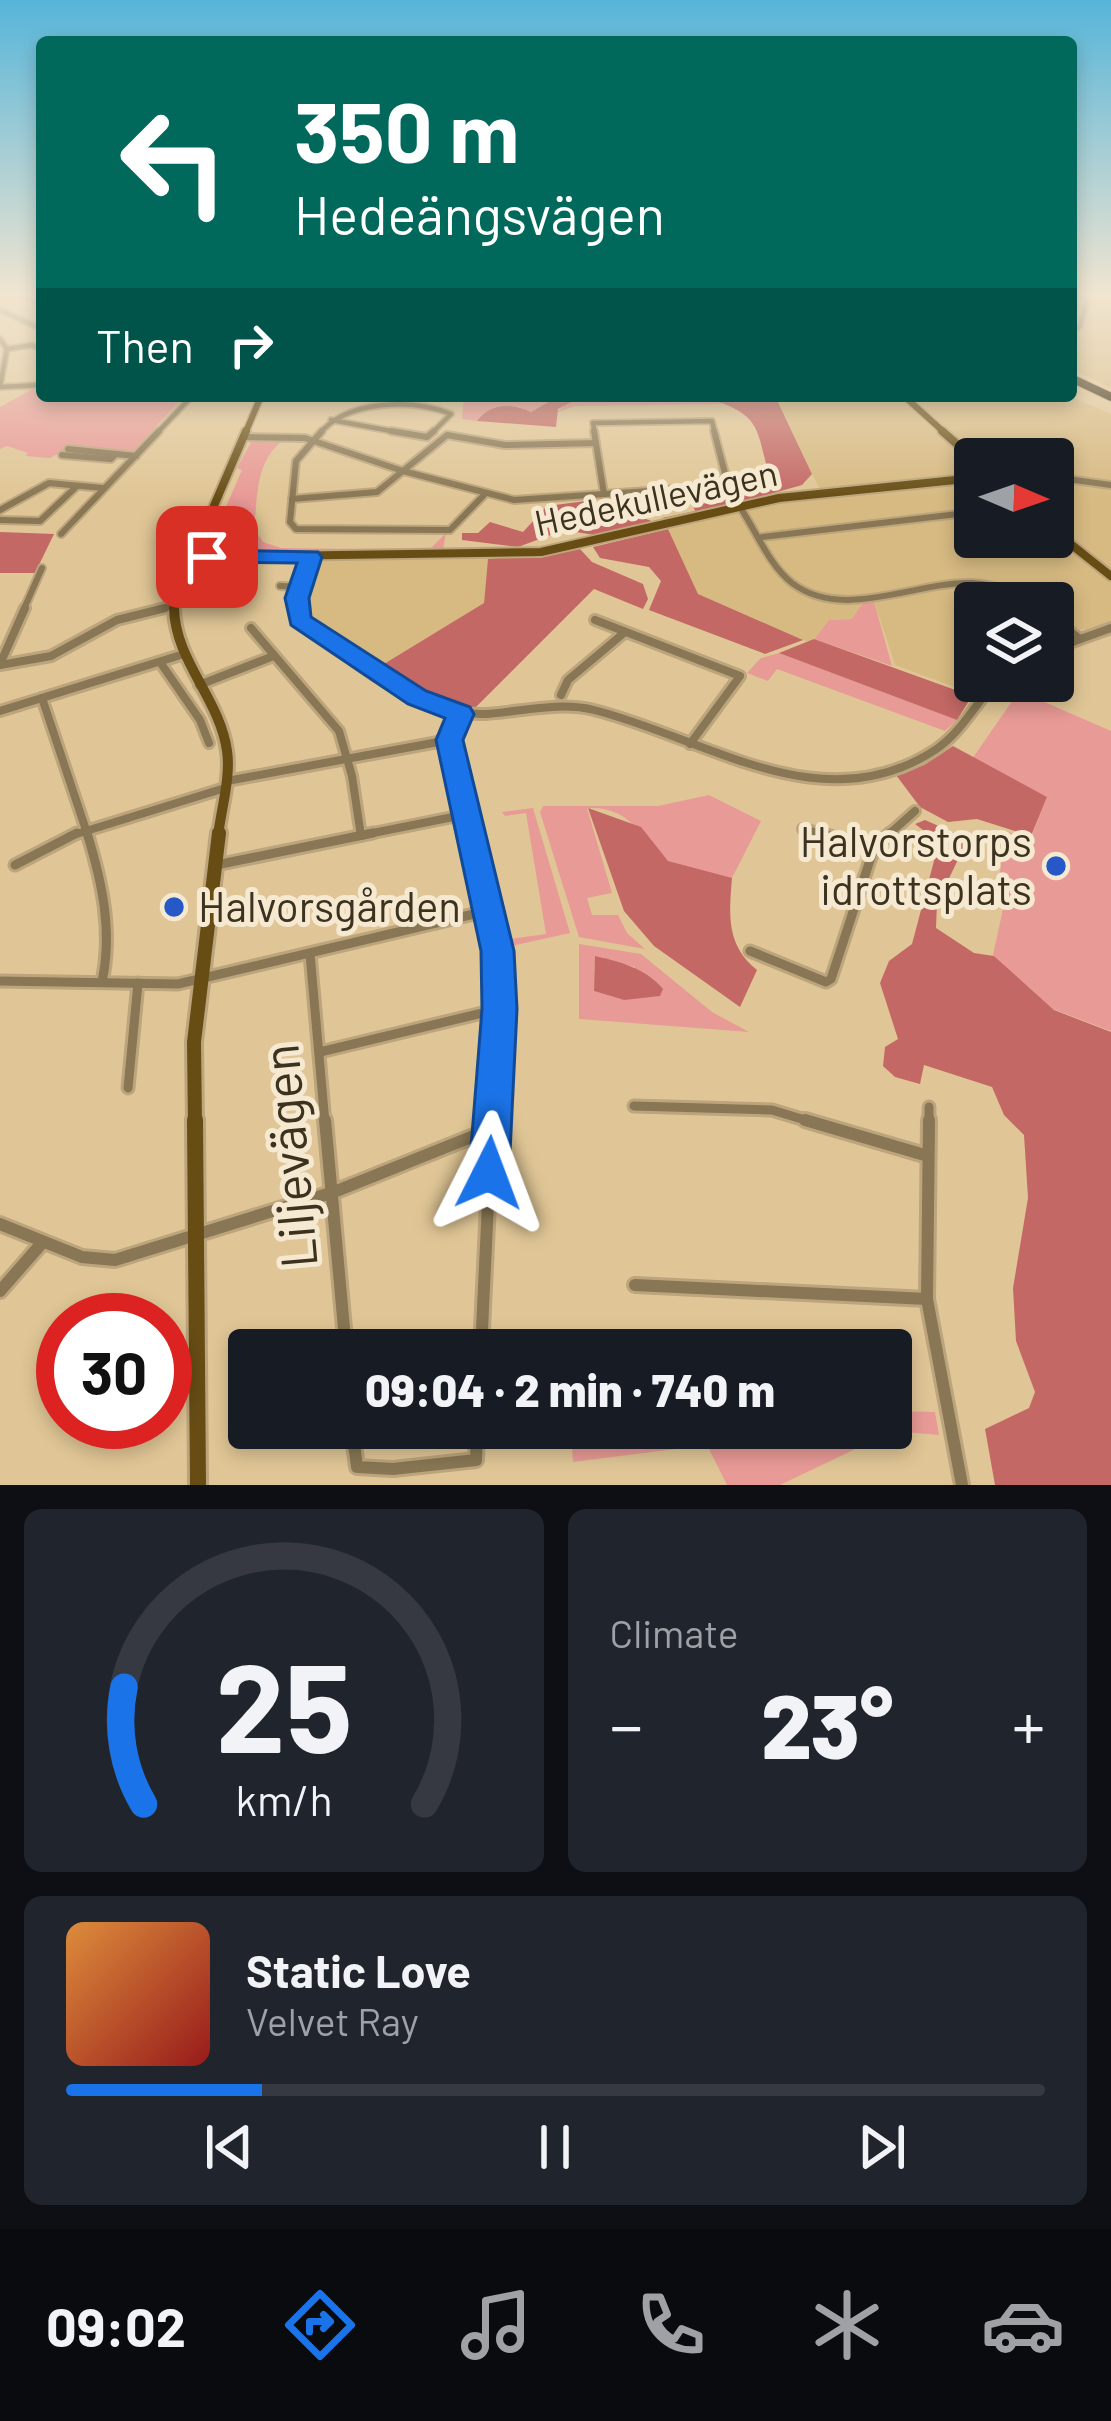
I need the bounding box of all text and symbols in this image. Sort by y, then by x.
text: 350 m [294,79,519,180]
icon: left [96,84,252,240]
text: Hedeängsvägen [294,181,665,246]
icon: right [218,312,284,378]
text: Then [96,318,194,372]
north arrow [954,438,1074,558]
map controls [954,438,1074,702]
street label: Hedekullevägen [530,450,781,543]
pin [156,506,258,608]
icon: arrive [174,524,240,590]
button: layers [954,582,1074,702]
place label: Halvorstorps idrottsplats [800,815,1032,914]
marker: Halvorstorps idrottsplats [1043,853,1069,879]
place label: Halvorsgården [198,880,461,931]
marker: Halvorsgården [161,894,187,920]
street label: Liljevägen [247,1042,328,1271]
position arrow [426,1110,552,1236]
speed limit sign: 30 [36,1293,192,1449]
text: 09:04 · 2 min · 740 m [365,1362,775,1416]
text: Climate [610,1609,739,1656]
text: 25 [215,1628,352,1778]
text: 23° [761,1669,894,1777]
text: − [610,1684,643,1763]
text: + [1012,1684,1045,1763]
text: km/h [235,1772,332,1824]
text: Static Love [246,1943,471,1997]
text: Velvet Ray [246,1997,419,2044]
icon: previous [196,2114,262,2180]
icon: pause [522,2114,588,2180]
icon: next [849,2114,915,2180]
icon: directions [278,2283,362,2367]
icon: music [454,2283,538,2367]
icon: phone [629,2283,713,2367]
icon: climate [805,2283,889,2367]
icon: car [981,2283,1065,2367]
text: 09:02 [46,2293,186,2358]

